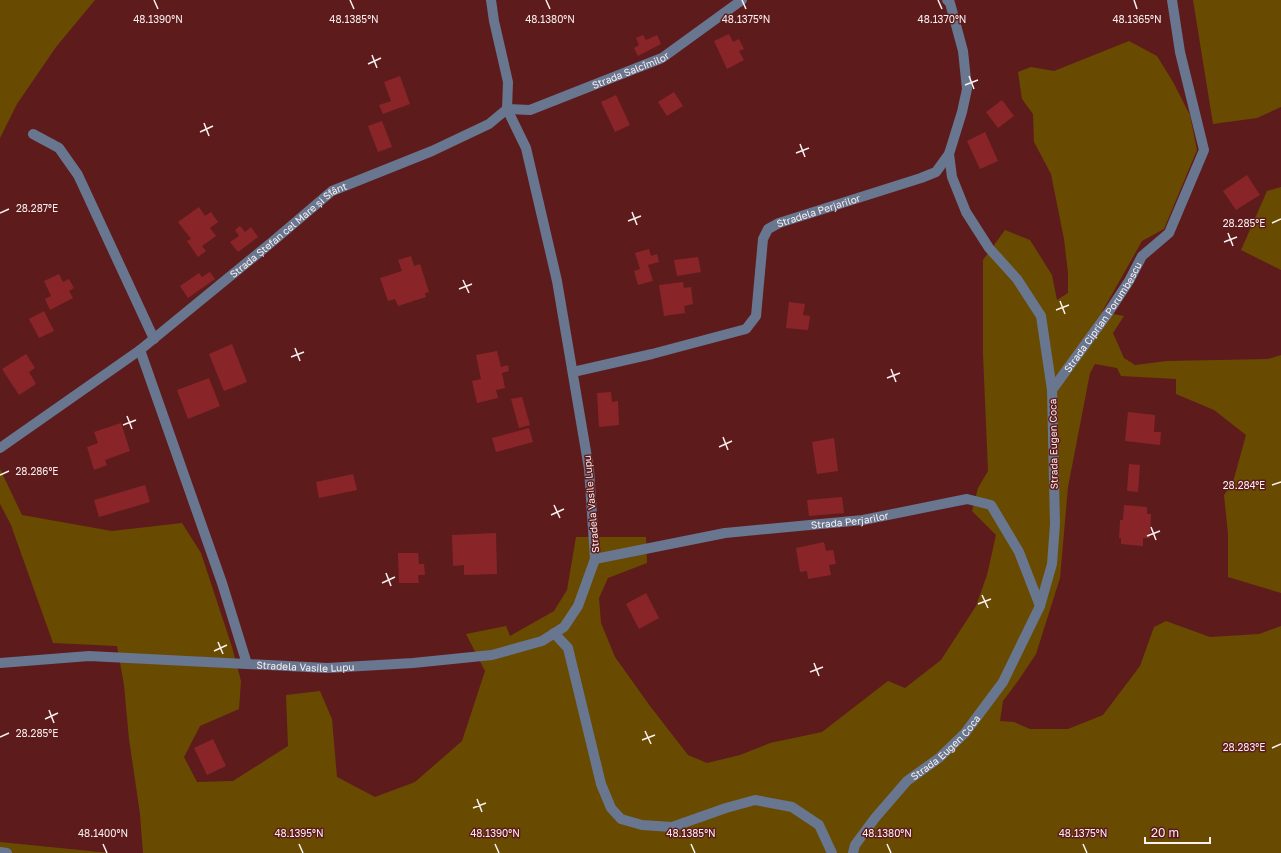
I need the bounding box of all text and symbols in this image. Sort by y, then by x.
text: 48.1390°N [133,13,183,25]
text: 48.1385°N [329,13,379,25]
text: 48.1380°N [525,13,575,25]
text: 48.1375°N [722,13,770,25]
text: 48.1370°N [918,13,966,25]
text: 48.1365°N [1112,13,1162,25]
street label: Strada Salcîmilor [590,49,671,91]
street label: Strada Ștefan cel Mare și Sfânt [227,180,348,280]
street label: Stradela Perjarilor [775,192,862,229]
text: 28.287°E [16,202,58,214]
text: 28.285°E [1223,217,1265,229]
street label: Strada Ciprian Porumbescu [1061,260,1144,374]
street label: Strada Eugen Coca [1046,399,1060,489]
street label: Stradela Vasile Lupu [581,455,601,553]
text: 28.286°E [16,465,58,477]
text: 28.284°E [1223,479,1265,491]
street label: Strada Perjarilor [810,509,890,531]
street label: Stradela Vasile Lupu [256,658,355,674]
street label: Strada Eugen Coca [908,712,982,782]
text: 28.285°E [16,727,58,739]
text: 28.283°E [1223,741,1265,753]
scale bar [1145,819,1210,845]
text: 20 m [1151,825,1179,840]
text: 48.1400°N [78,827,128,839]
text: 48.1395°N [274,827,324,839]
text: 48.1390°N [470,827,520,839]
text: 48.1385°N [666,827,716,839]
text: 48.1380°N [862,827,912,839]
text: 48.1375°N [1059,827,1107,839]

